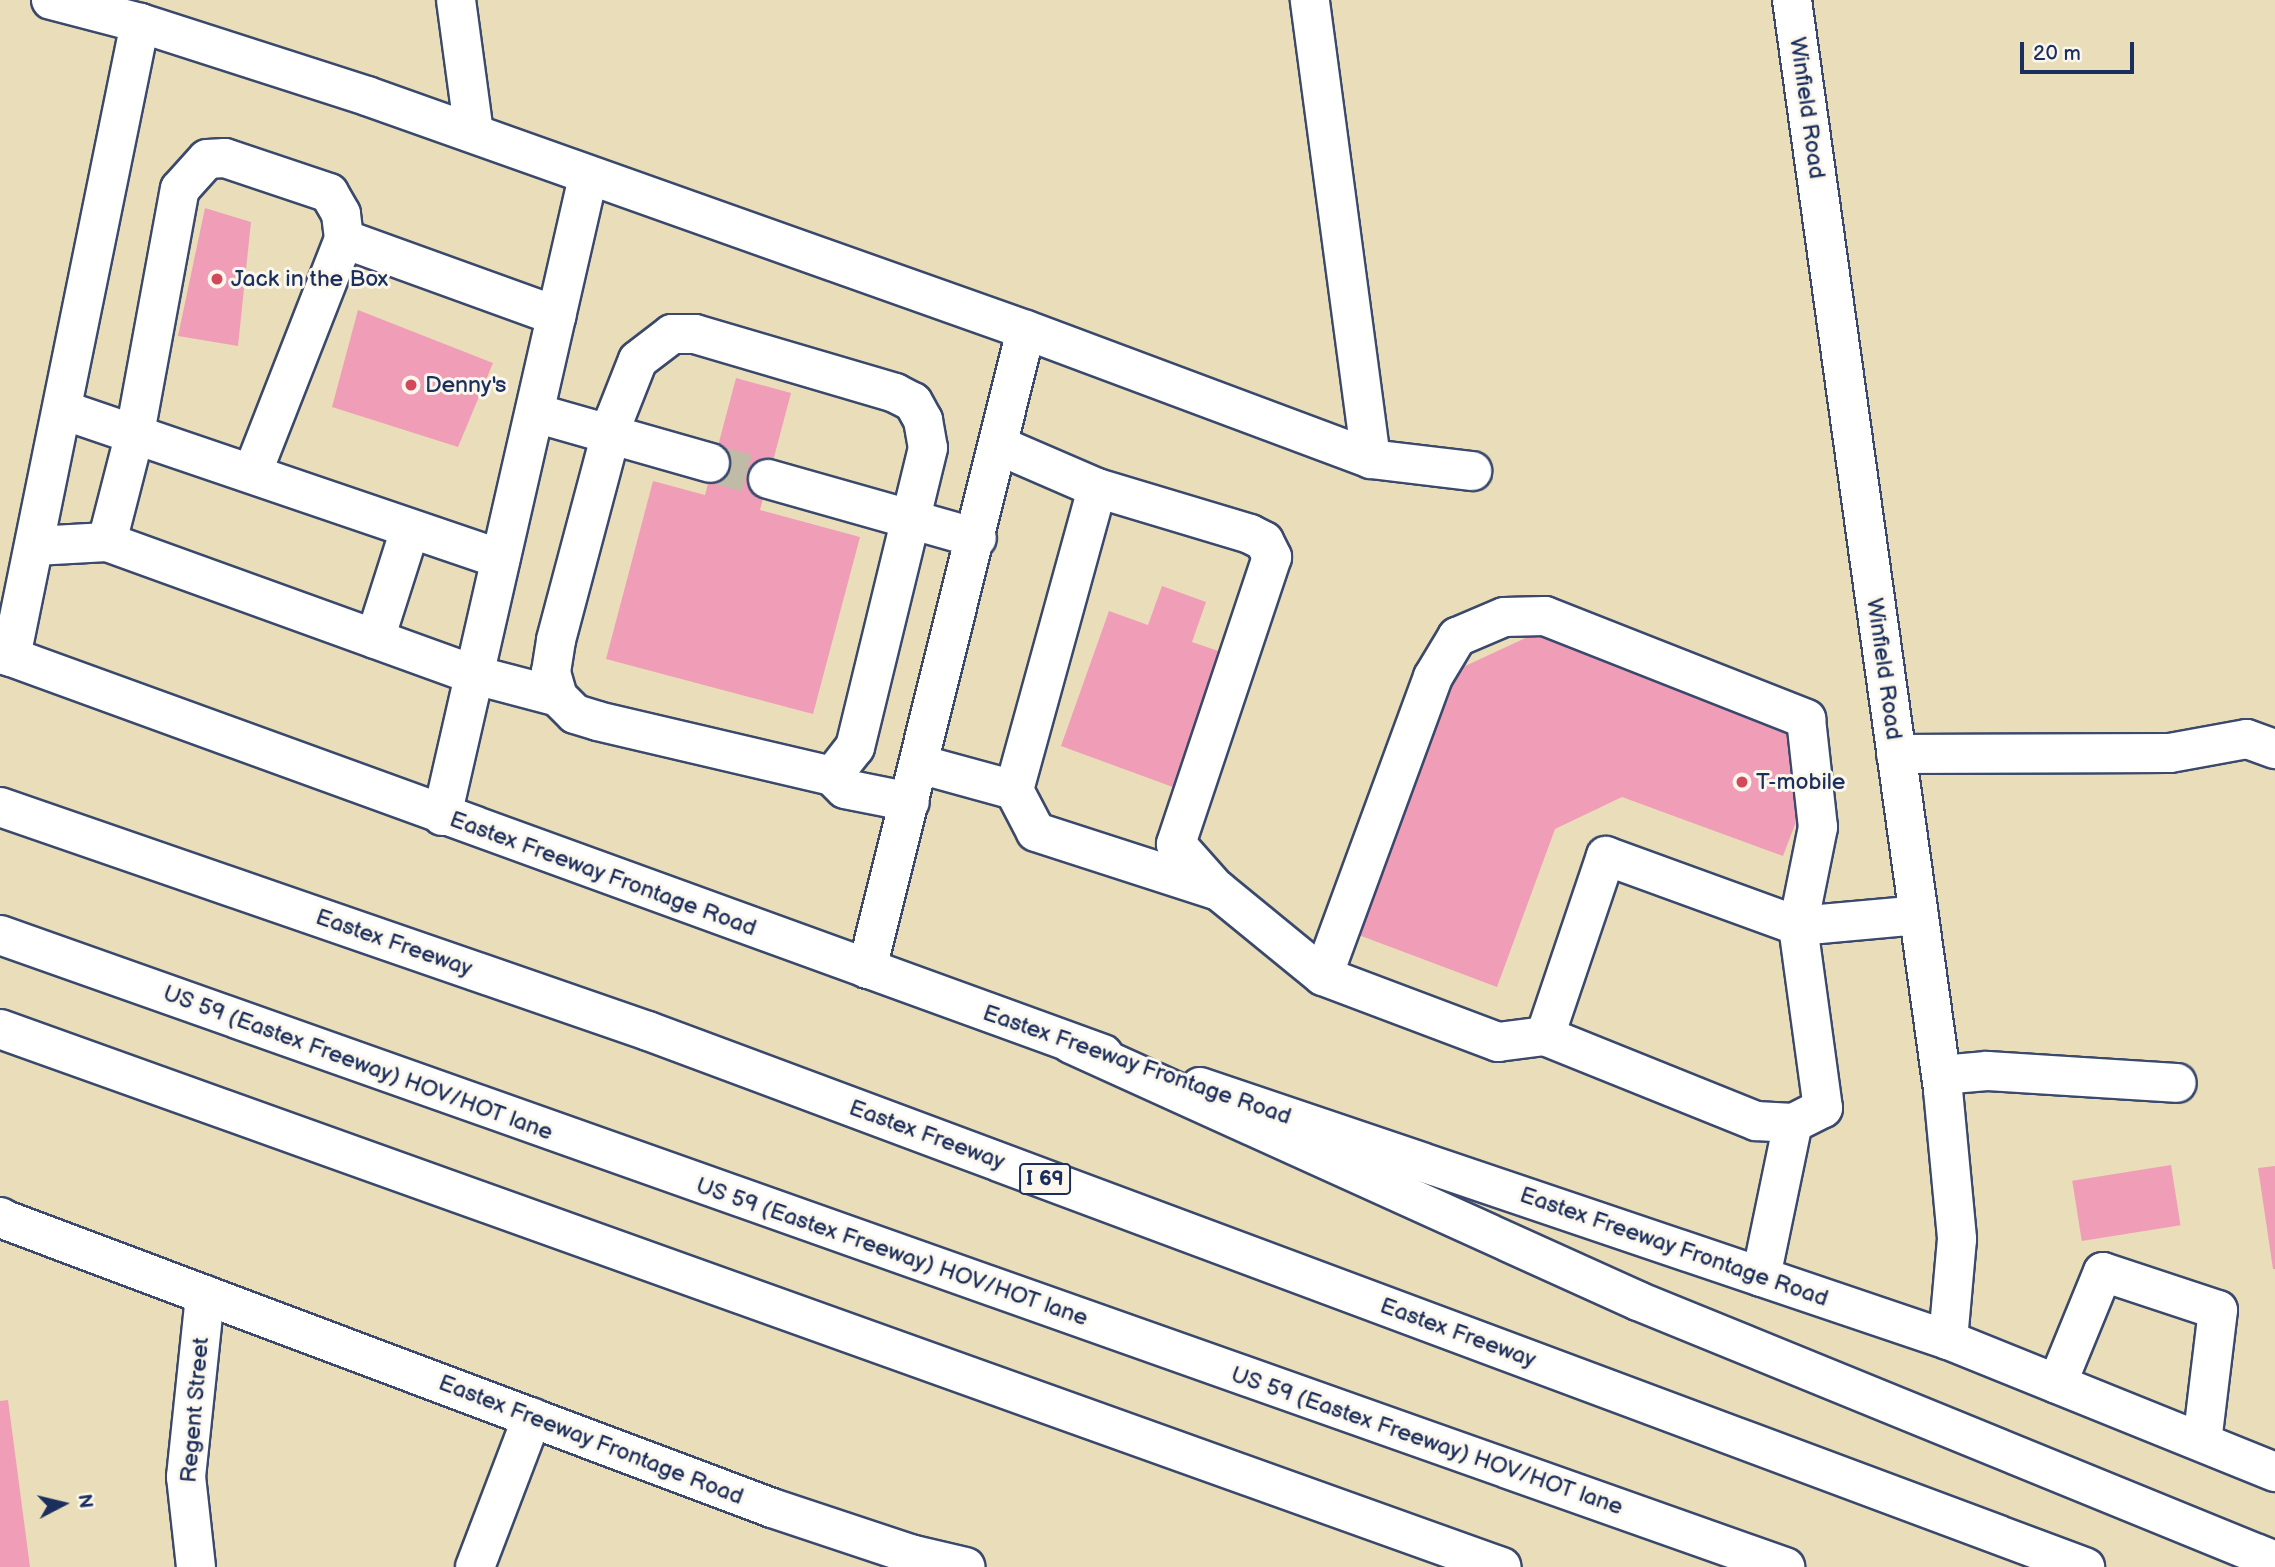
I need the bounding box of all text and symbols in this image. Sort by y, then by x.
scale bar [2023,28,2137,72]
street label: Winfield Road [1783,35,1831,181]
text: 20 m [2033,41,2081,66]
place label: Jack in the Box [231,265,388,293]
marker: Jack in the Box [209,271,225,287]
place label: Denny's [425,371,506,399]
marker: Denny's [403,377,419,393]
street label: Winfield Road [1860,596,1908,742]
place label: T-mobile [1756,768,1845,796]
marker: T-mobile [1734,774,1750,790]
street label: Eastex Freeway Frontage Road [445,805,761,943]
street label: Eastex Freeway [312,903,476,983]
street label: US 59 (Eastex Freeway) HOV/HOT lane [159,979,557,1147]
street label: Eastex Freeway Frontage Road [979,999,1295,1131]
street label: Eastex Freeway [845,1094,1009,1176]
road number: I 69 [1019,1162,1071,1196]
street label: US 59 (Eastex Freeway) HOV/HOT lane [692,1172,1092,1332]
street label: Eastex Freeway Frontage Road [1516,1181,1832,1313]
street label: Eastex Freeway [1376,1292,1540,1374]
street label: Regent Street [175,1336,215,1484]
street label: US 59 (Eastex Freeway) HOV/HOT lane [1227,1361,1627,1521]
street label: Eastex Freeway Frontage Road [434,1369,748,1511]
north arrow [28,1469,98,1539]
text: N [72,1493,97,1510]

